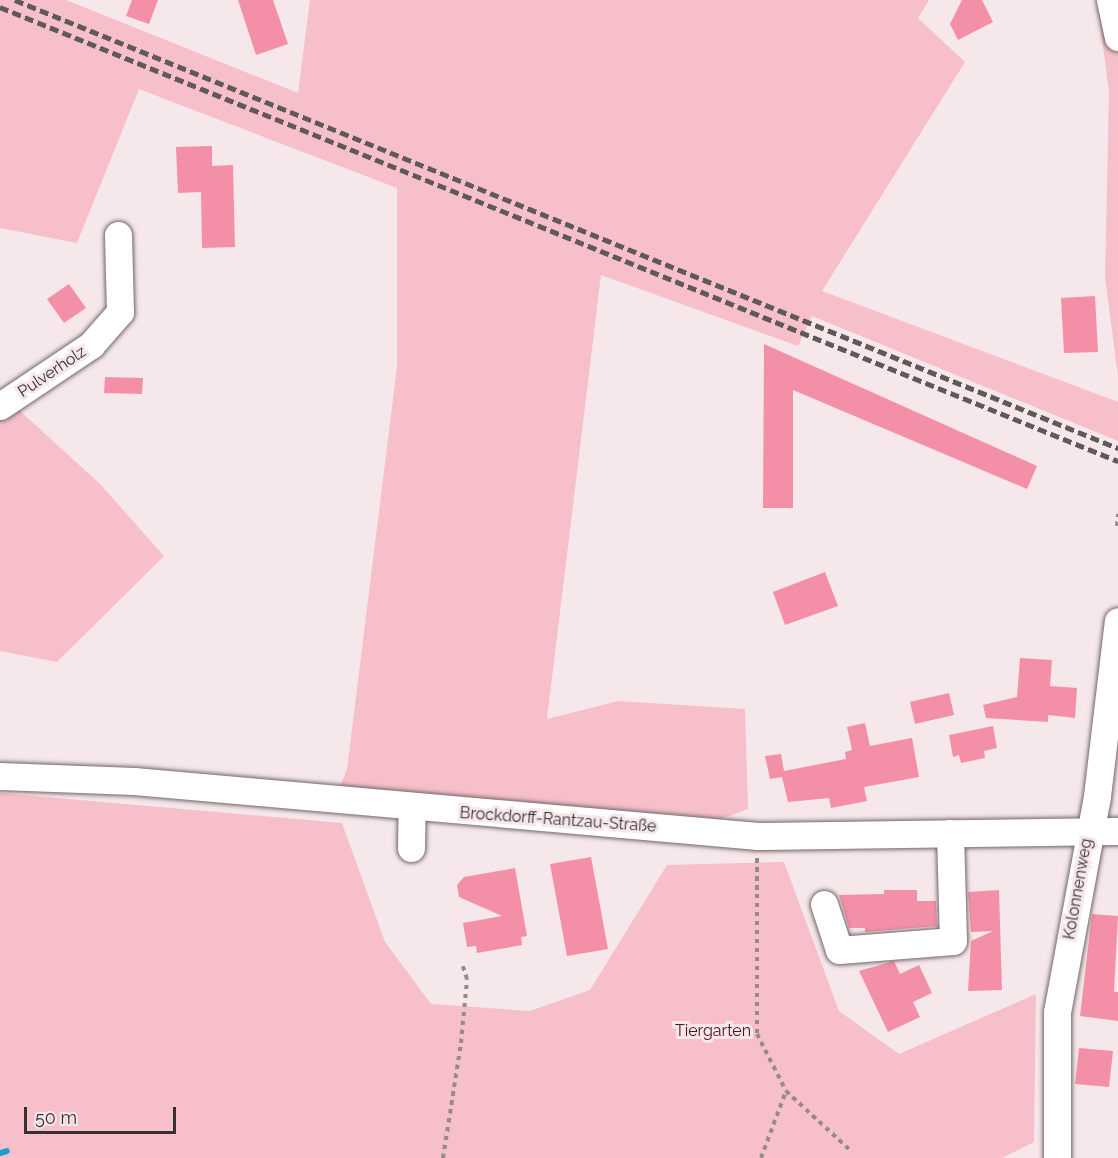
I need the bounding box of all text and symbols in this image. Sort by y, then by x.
street label: Pulverholz [14,342,90,402]
street label: Brockdorff-Rantzau-Straße [459,804,657,836]
street label: Kolonnenweg [1060,837,1096,941]
park label: Tiergarten [675,1021,751,1041]
scale bar [27,1095,178,1133]
text: 50 m [35,1107,77,1128]

